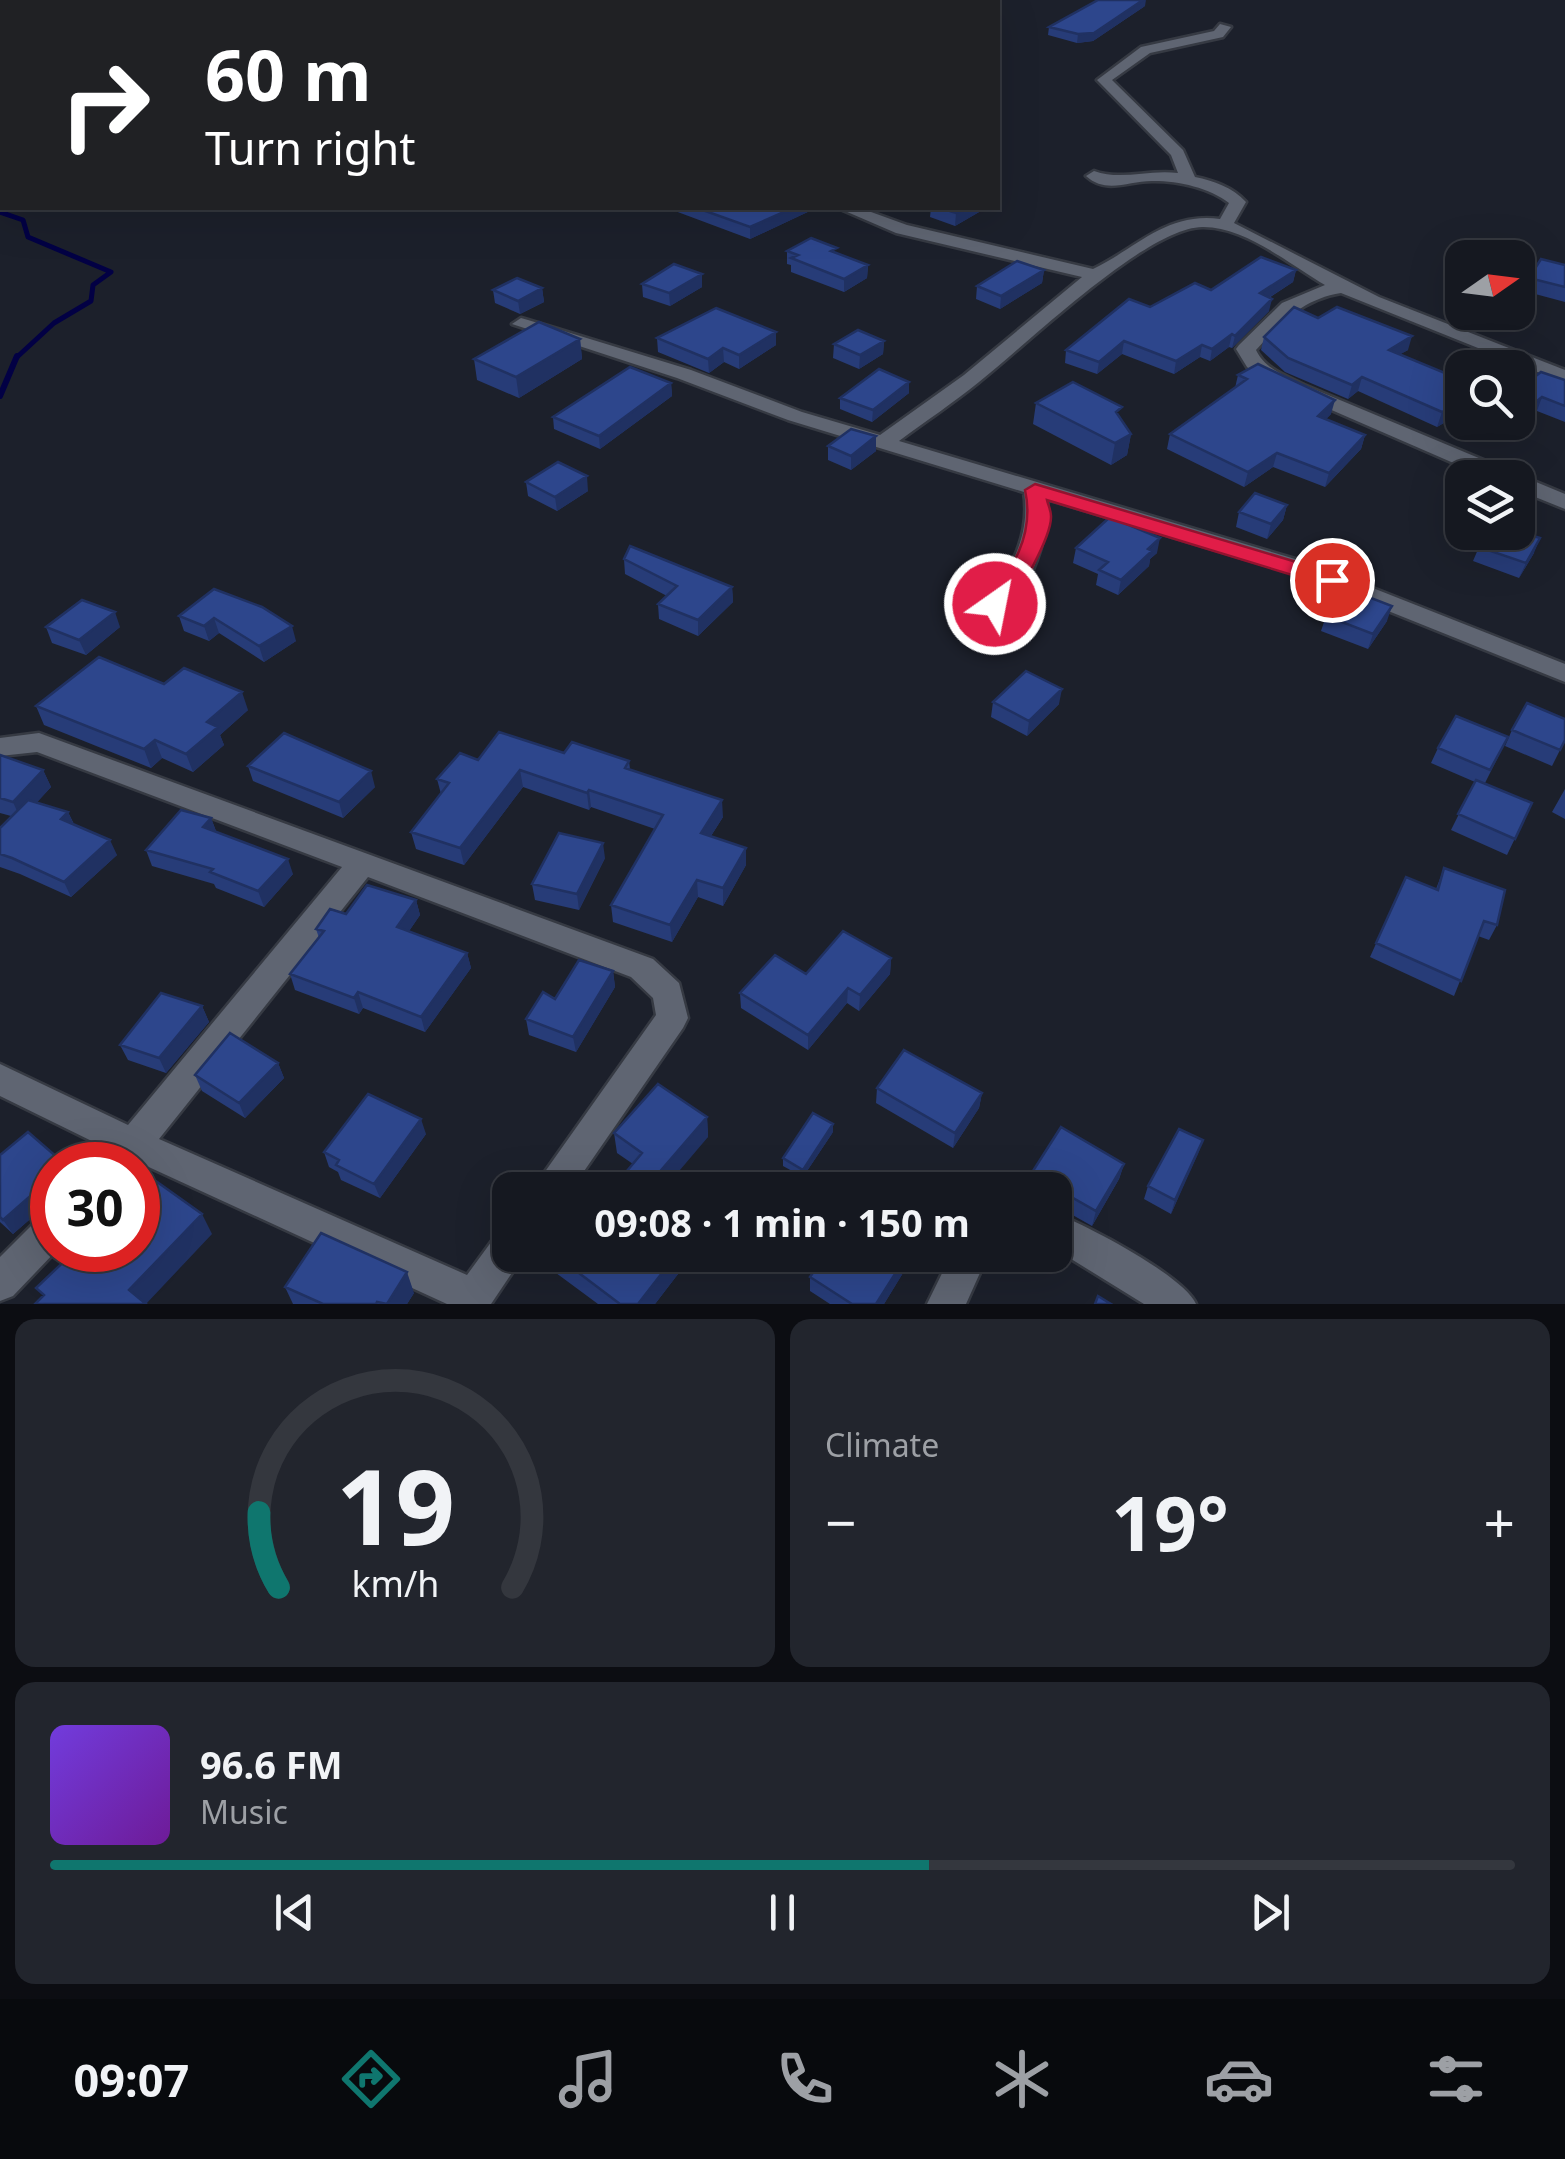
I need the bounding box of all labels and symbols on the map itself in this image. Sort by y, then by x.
north arrow [1445,240,1535,330]
pin [1290,538,1375,623]
position arrow [943,552,1047,656]
speed limit sign: 30 [30,1142,160,1272]

